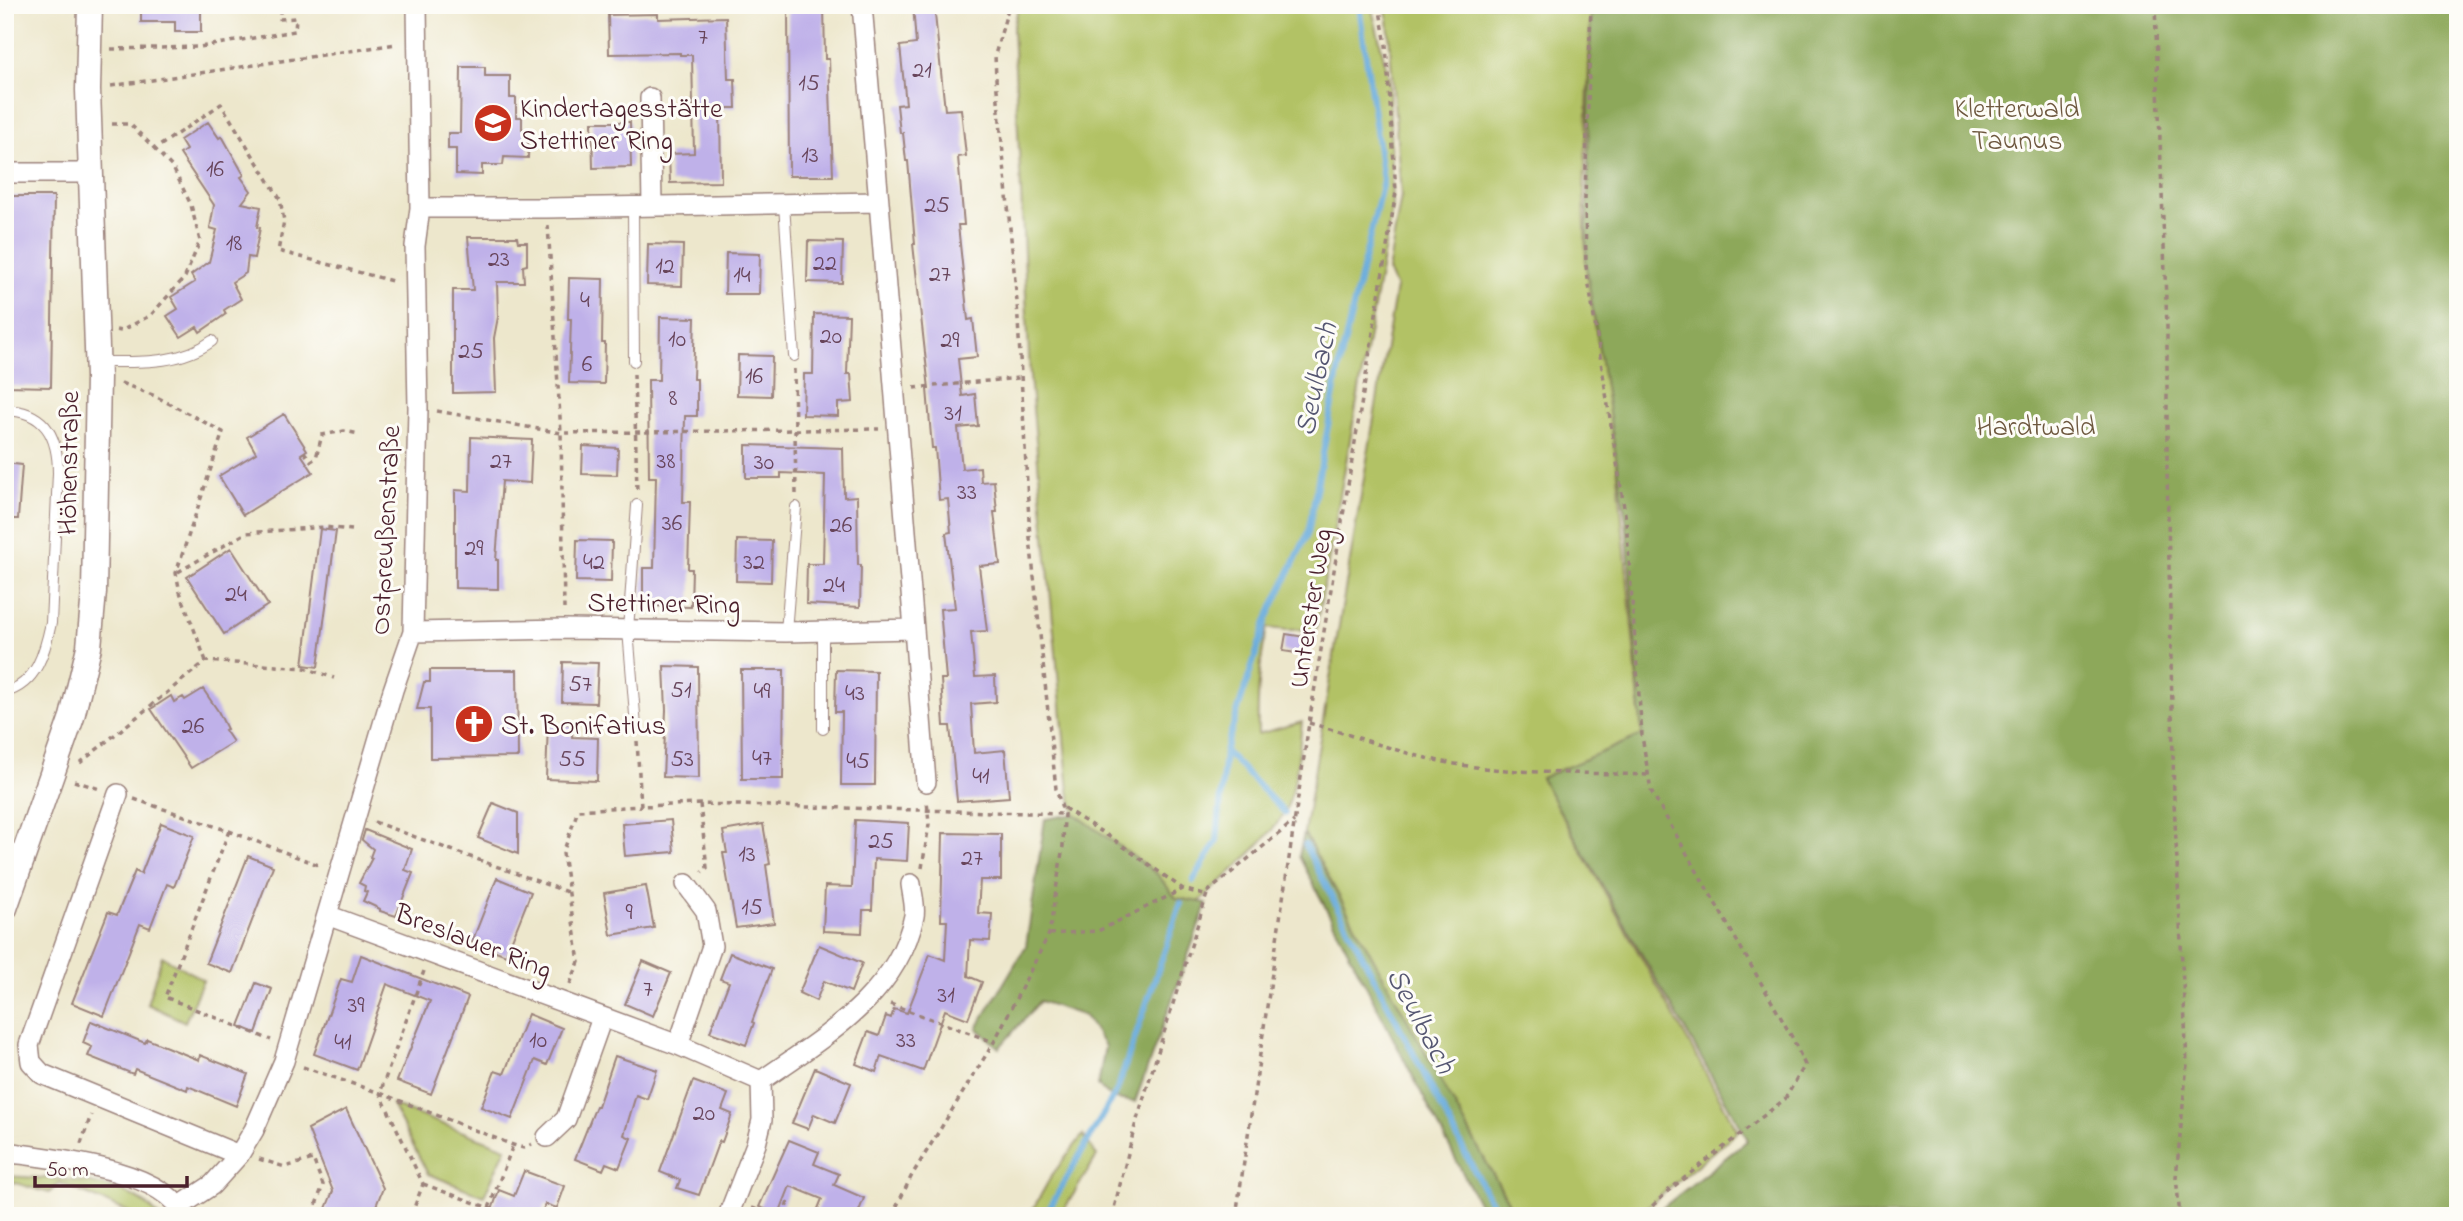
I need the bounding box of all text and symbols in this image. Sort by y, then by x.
house number: 7 [698,21,708,56]
house number: 21 [912,54,932,89]
house number: 15 [798,67,820,102]
place label: Kindertagesstätte Stettiner Ring [520,90,723,163]
park label: Kletterwald Taunus [1955,90,2080,163]
school or university icon: Kindertagesstätte Stettiner Ring [472,102,514,144]
house number: 13 [801,139,819,174]
house number: 16 [206,153,225,188]
house number: 25 [924,189,950,224]
house number: 18 [226,227,242,262]
house number: 23 [488,243,510,278]
house number: 22 [813,247,837,282]
house number: 12 [655,250,675,285]
house number: 27 [929,258,951,293]
house number: 14 [733,259,751,294]
house number: 4 [580,284,590,319]
water label: Seulbach [1285,318,1352,440]
house number: 20 [820,320,842,355]
house number: 10 [668,323,686,358]
house number: 29 [940,324,960,359]
house number: 25 [458,335,484,370]
house number: 6 [582,348,593,383]
house number: 16 [745,360,764,395]
house number: 8 [669,382,678,417]
street label: Höhenstraße [49,390,92,536]
house number: 31 [944,397,962,432]
park label: Hardtwald [1976,408,2096,449]
street label: Ostpreußenstraße [362,424,413,636]
house number: 27 [490,445,512,480]
house number: 38 [657,445,675,480]
house number: 30 [754,446,774,481]
house number: 33 [957,476,977,511]
house number: 36 [662,507,683,542]
house number: 26 [830,509,853,544]
street label: Unterster Weg [1280,526,1345,691]
house number: 29 [464,532,484,567]
house number: 42 [583,546,605,581]
house number: 32 [743,546,765,581]
house number: 24 [823,569,845,604]
house number: 24 [225,578,247,613]
street label: Stettiner Ring [587,584,741,627]
house number: 57 [568,668,592,703]
house number: 51 [670,674,692,709]
house number: 49 [753,675,771,710]
house number: 43 [845,677,865,712]
church icon: St. Bonifatius [453,703,495,745]
place label: St. Bonifatius [501,707,666,748]
house number: 26 [182,710,205,745]
house number: 47 [752,742,772,777]
house number: 55 [558,743,586,778]
house number: 53 [670,743,694,778]
house number: 45 [846,745,870,780]
house number: 41 [972,760,990,795]
house number: 25 [868,825,894,860]
house number: 13 [738,838,756,873]
house number: 27 [961,842,983,877]
house number: 15 [741,891,763,926]
street label: Breslauer Ring [387,894,557,992]
house number: 9 [625,896,633,931]
water label: Seulbach [1373,961,1466,1083]
house number: 7 [643,973,653,1008]
house number: 31 [937,979,955,1014]
house number: 39 [347,989,365,1024]
house number: 10 [529,1024,547,1059]
house number: 33 [896,1024,916,1059]
house number: 41 [334,1026,352,1061]
house number: 20 [693,1097,715,1132]
scale bar [35,1144,187,1188]
text: 50 m [46,1156,89,1186]

